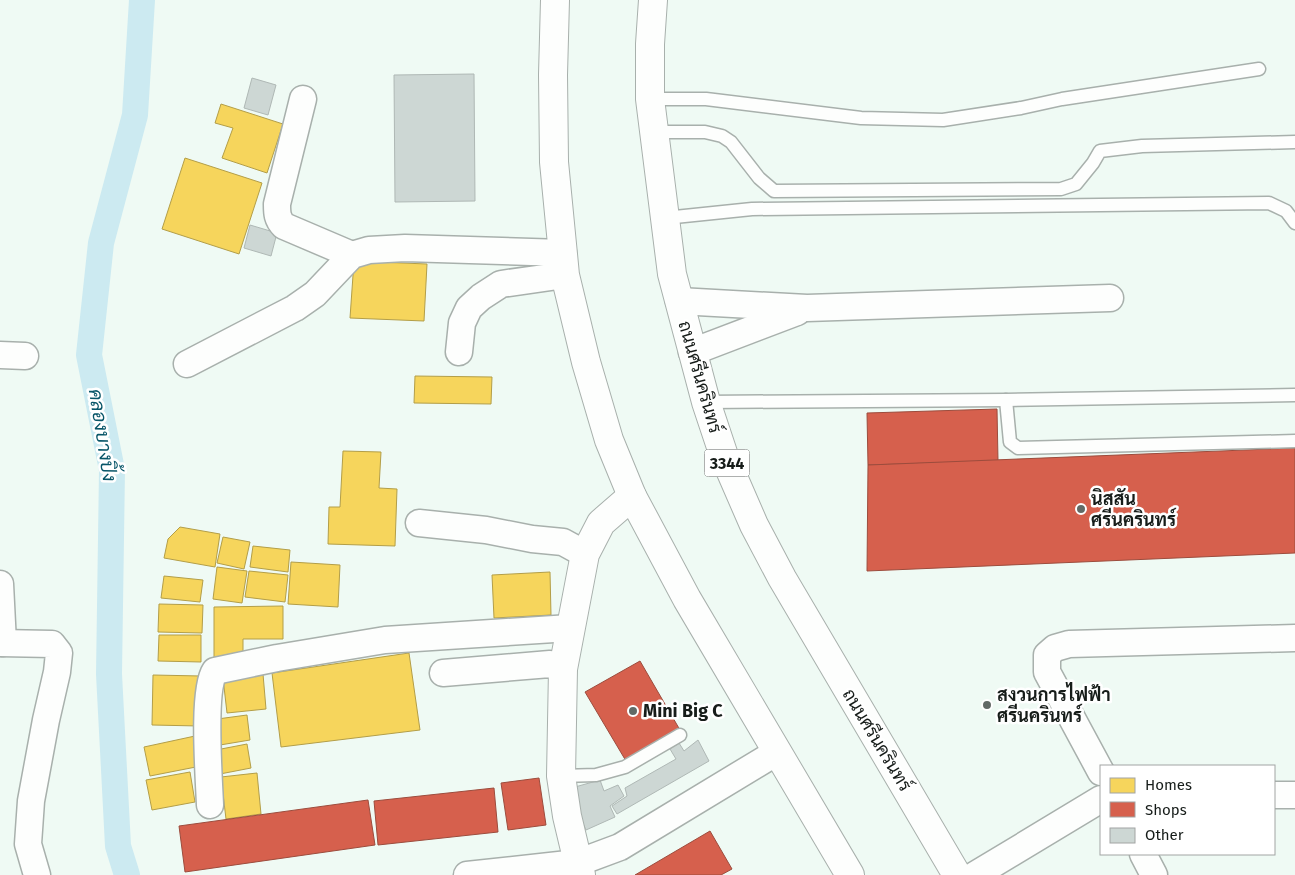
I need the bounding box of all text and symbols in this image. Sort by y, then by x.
street label: ถนนศรีนครินทร์ [673,318,729,436]
water label: คลองบางปิ้ง [84,386,127,483]
road number: 3344 [704,449,750,476]
place label: นิสสัน ศรีนครินทร์ [1091,487,1177,531]
marker: นิสสัน ศรีนครินทร์ [1075,503,1087,515]
place label: สงวนการไฟฟ้า ศรีนครินทร์ [997,682,1111,727]
street label: ถนนศรีนครินทร์ [838,684,918,796]
marker: สงวนการไฟฟ้า ศรีนครินทร์ [981,699,993,711]
place label: Mini Big C [643,700,723,722]
marker: Mini Big C [627,705,639,717]
legend [1100,765,1275,855]
text: Homes [1145,776,1192,794]
text: Shops [1145,801,1187,819]
text: Other [1145,826,1184,844]

